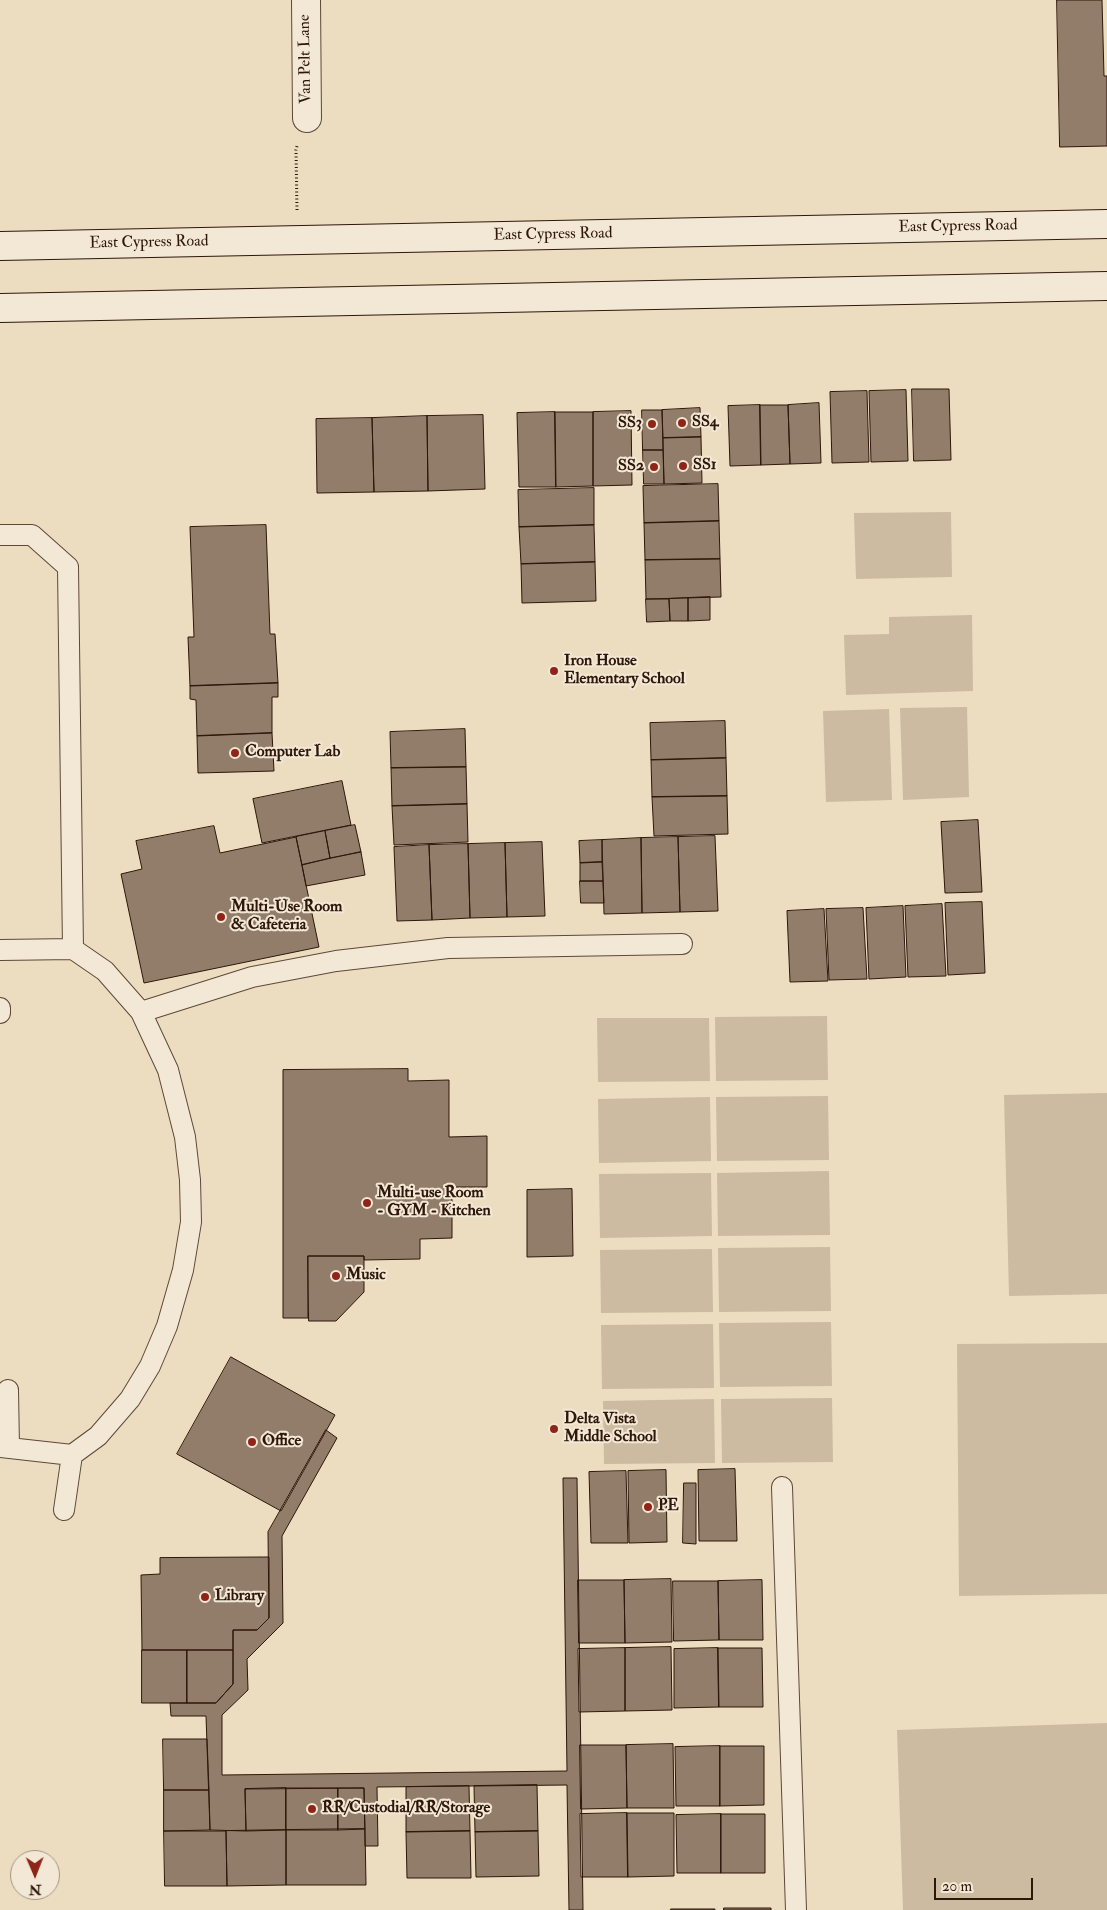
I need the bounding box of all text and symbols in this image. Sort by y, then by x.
street label: Van Pelt Lane [296,14,316,104]
street label: East Cypress Road [898,216,1018,238]
street label: East Cypress Road [493,224,613,246]
street label: East Cypress Road [89,232,209,254]
place label: SS4 [692,413,718,433]
place label: SS3 [618,414,642,434]
marker: SS4 [676,417,688,429]
marker: SS3 [646,418,658,430]
place label: SS1 [693,456,717,476]
place label: SS2 [618,457,644,477]
marker: SS1 [677,460,689,472]
marker: SS2 [648,461,660,473]
place label: Iron House Elementary School [564,652,685,690]
marker: Iron House Elementary School [548,665,560,677]
place label: Computer Lab [245,743,340,763]
marker: Computer Lab [229,747,241,759]
place label: Multi-Use Room & Cafeteria [231,898,342,936]
marker: Multi-Use Room & Cafeteria [215,911,227,923]
place label: Multi-use Room - GYM - Kitchen [377,1184,491,1222]
marker: Multi-use Room - GYM - Kitchen [361,1197,373,1209]
place label: Music [346,1266,386,1286]
marker: Music [330,1270,342,1282]
place label: Delta Vista Middle School [564,1410,657,1448]
marker: Delta Vista Middle School [548,1423,560,1435]
place label: Office [262,1432,301,1452]
marker: Office [246,1436,258,1448]
place label: PE [658,1497,679,1517]
marker: PE [642,1501,654,1513]
place label: Library [215,1587,264,1607]
marker: Library [199,1591,211,1603]
place label: RR/Custodial/RR/Storage [322,1799,490,1819]
marker: RR/Custodial/RR/Storage [306,1803,318,1815]
north arrow [10,1850,60,1900]
scale bar [937,1868,1036,1900]
text: 20 m [942,1877,972,1896]
text: N [29,1881,42,1898]

